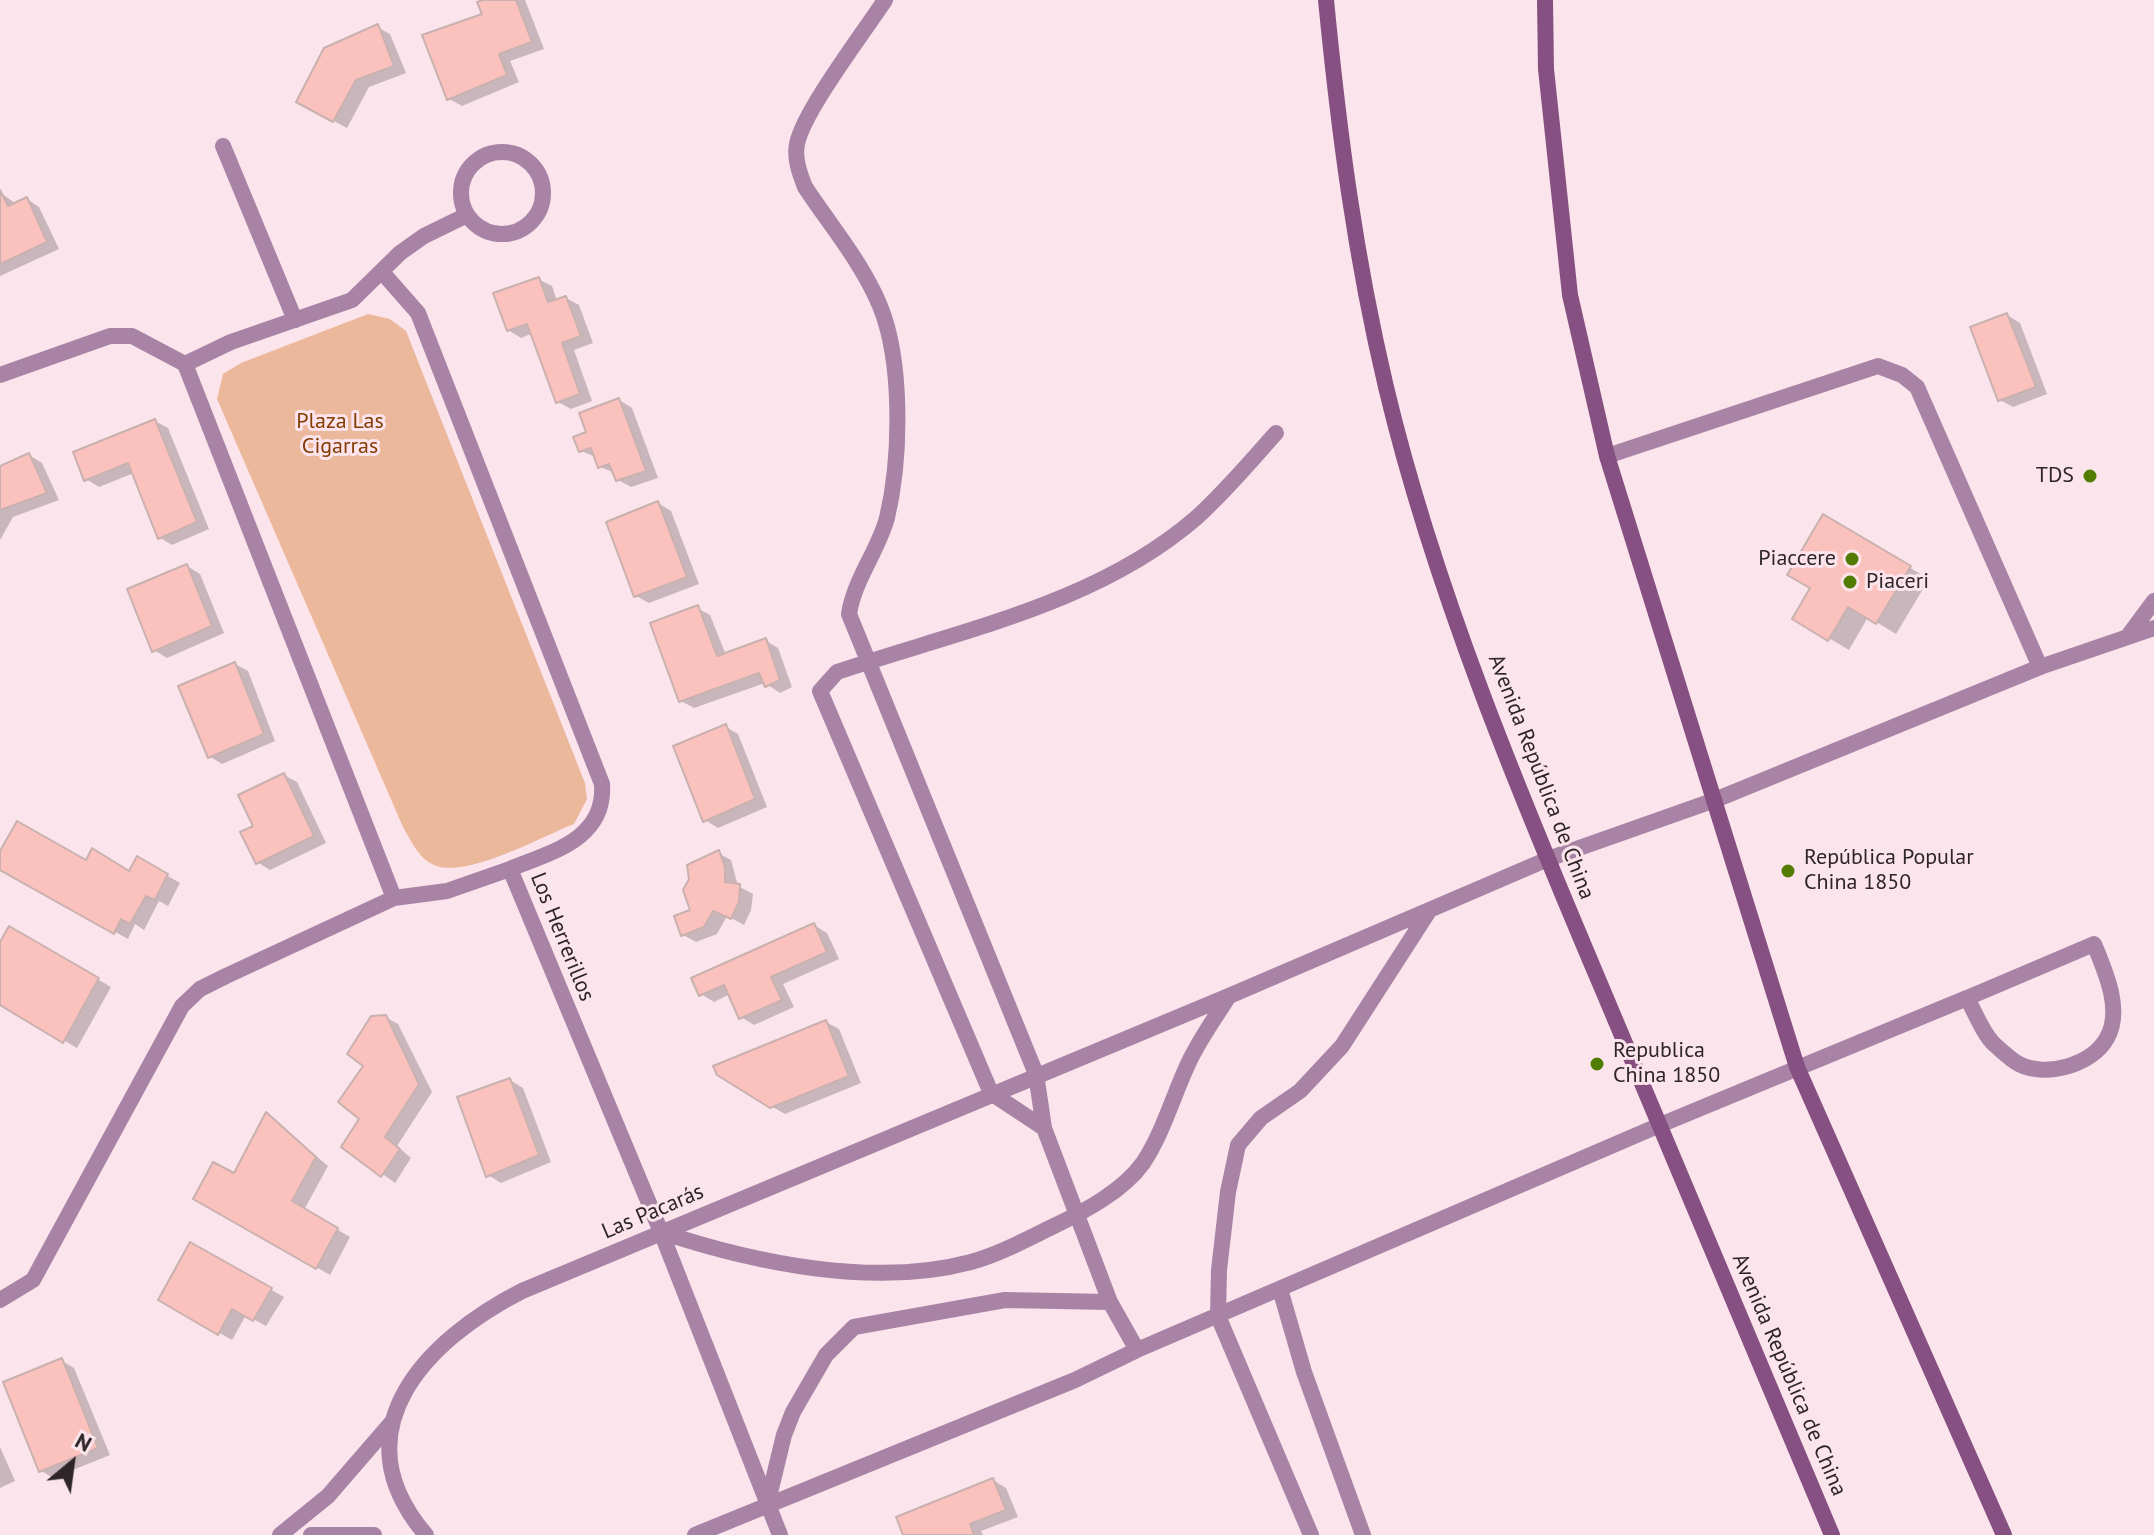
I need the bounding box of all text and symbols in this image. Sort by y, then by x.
park label: Plaza Las Cigarras [296,409,384,460]
place label: TDS [2036,463,2074,489]
marker: TDS [2081,467,2099,485]
place label: Piaccere [1758,546,1836,572]
marker: Piaccere [1843,550,1861,568]
place label: Piaceri [1866,569,1929,595]
marker: Piaceri [1841,573,1859,591]
street label: Avenida República de China [1482,651,1600,903]
place label: República Popular China 1850 [1804,845,1974,896]
marker: República Popular China 1850 [1779,862,1797,880]
street label: Los Herrerillos [524,869,600,1005]
place label: Republica China 1850 [1613,1038,1720,1090]
marker: Republica China 1850 [1588,1055,1606,1073]
street label: Las Pacarás [598,1179,708,1245]
street label: Avenida República de China [1726,1250,1852,1500]
north arrow [32,1423,112,1503]
text: N [71,1426,97,1458]

